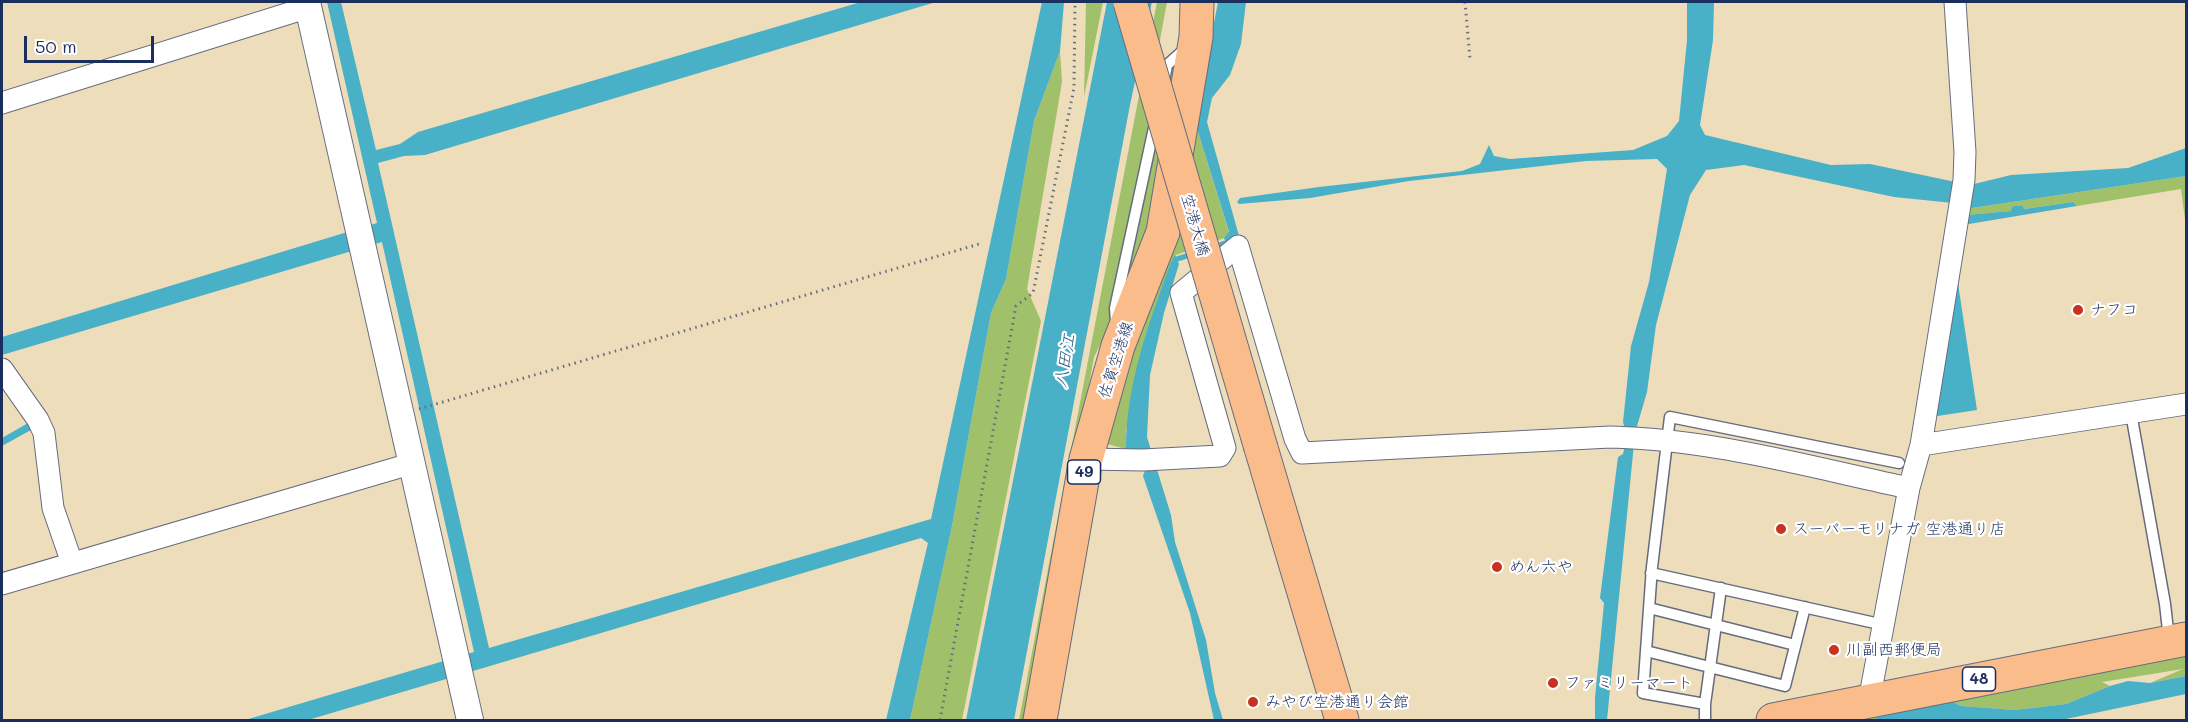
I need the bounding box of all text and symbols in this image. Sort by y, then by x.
scale bar [27,24,158,62]
text: 50 m [35,34,77,58]
street label: 空港大橋 [1177,192,1213,258]
place label: ナフコ [2090,300,2138,320]
marker: ナフコ [2071,303,2085,317]
street label: 佐賀空港線 [1095,319,1137,401]
water label: 八田江 [1050,333,1080,389]
road number: 49 [1068,460,1100,484]
place label: スーパーモリナガ 空港通り店 [1793,519,2005,539]
marker: スーパーモリナガ 空港通り店 [1774,522,1788,536]
place label: めん六や [1509,557,1573,577]
marker: めん六や [1490,560,1504,574]
place label: 川副西郵便局 [1846,640,1942,660]
marker: 川副西郵便局 [1827,643,1841,657]
road number: 48 [1962,667,1996,691]
place label: ファミリーマート [1565,673,1693,693]
marker: ファミリーマート [1546,676,1560,690]
place label: みやび空港通り会館 [1265,692,1409,712]
marker: みやび空港通り会館 [1246,695,1260,709]

